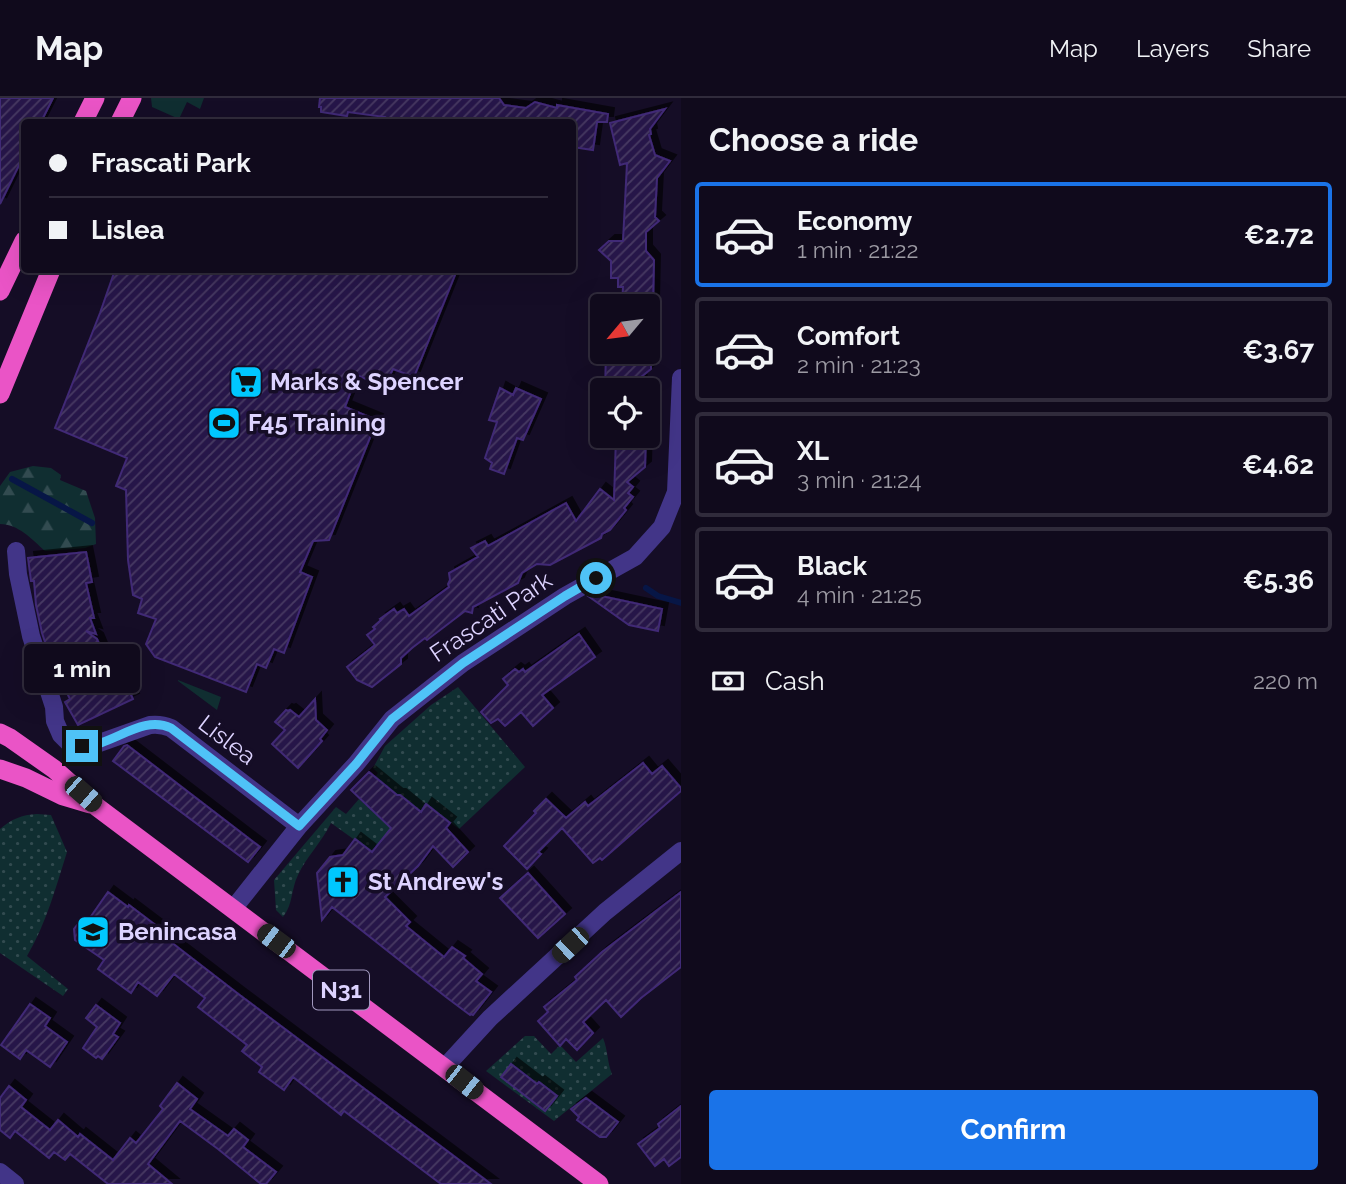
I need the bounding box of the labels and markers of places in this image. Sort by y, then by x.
supermarket icon: Marks & Spencer [227,363,265,401]
place label: Marks & Spencer [270,367,463,396]
sports icon: F45 Training [205,404,243,442]
place label: F45 Training [248,408,386,437]
church icon: St Andrew's [324,863,362,901]
place label: St Andrew's [368,867,503,896]
school or university icon: Benincasa [74,913,112,951]
place label: Benincasa [118,917,237,946]

